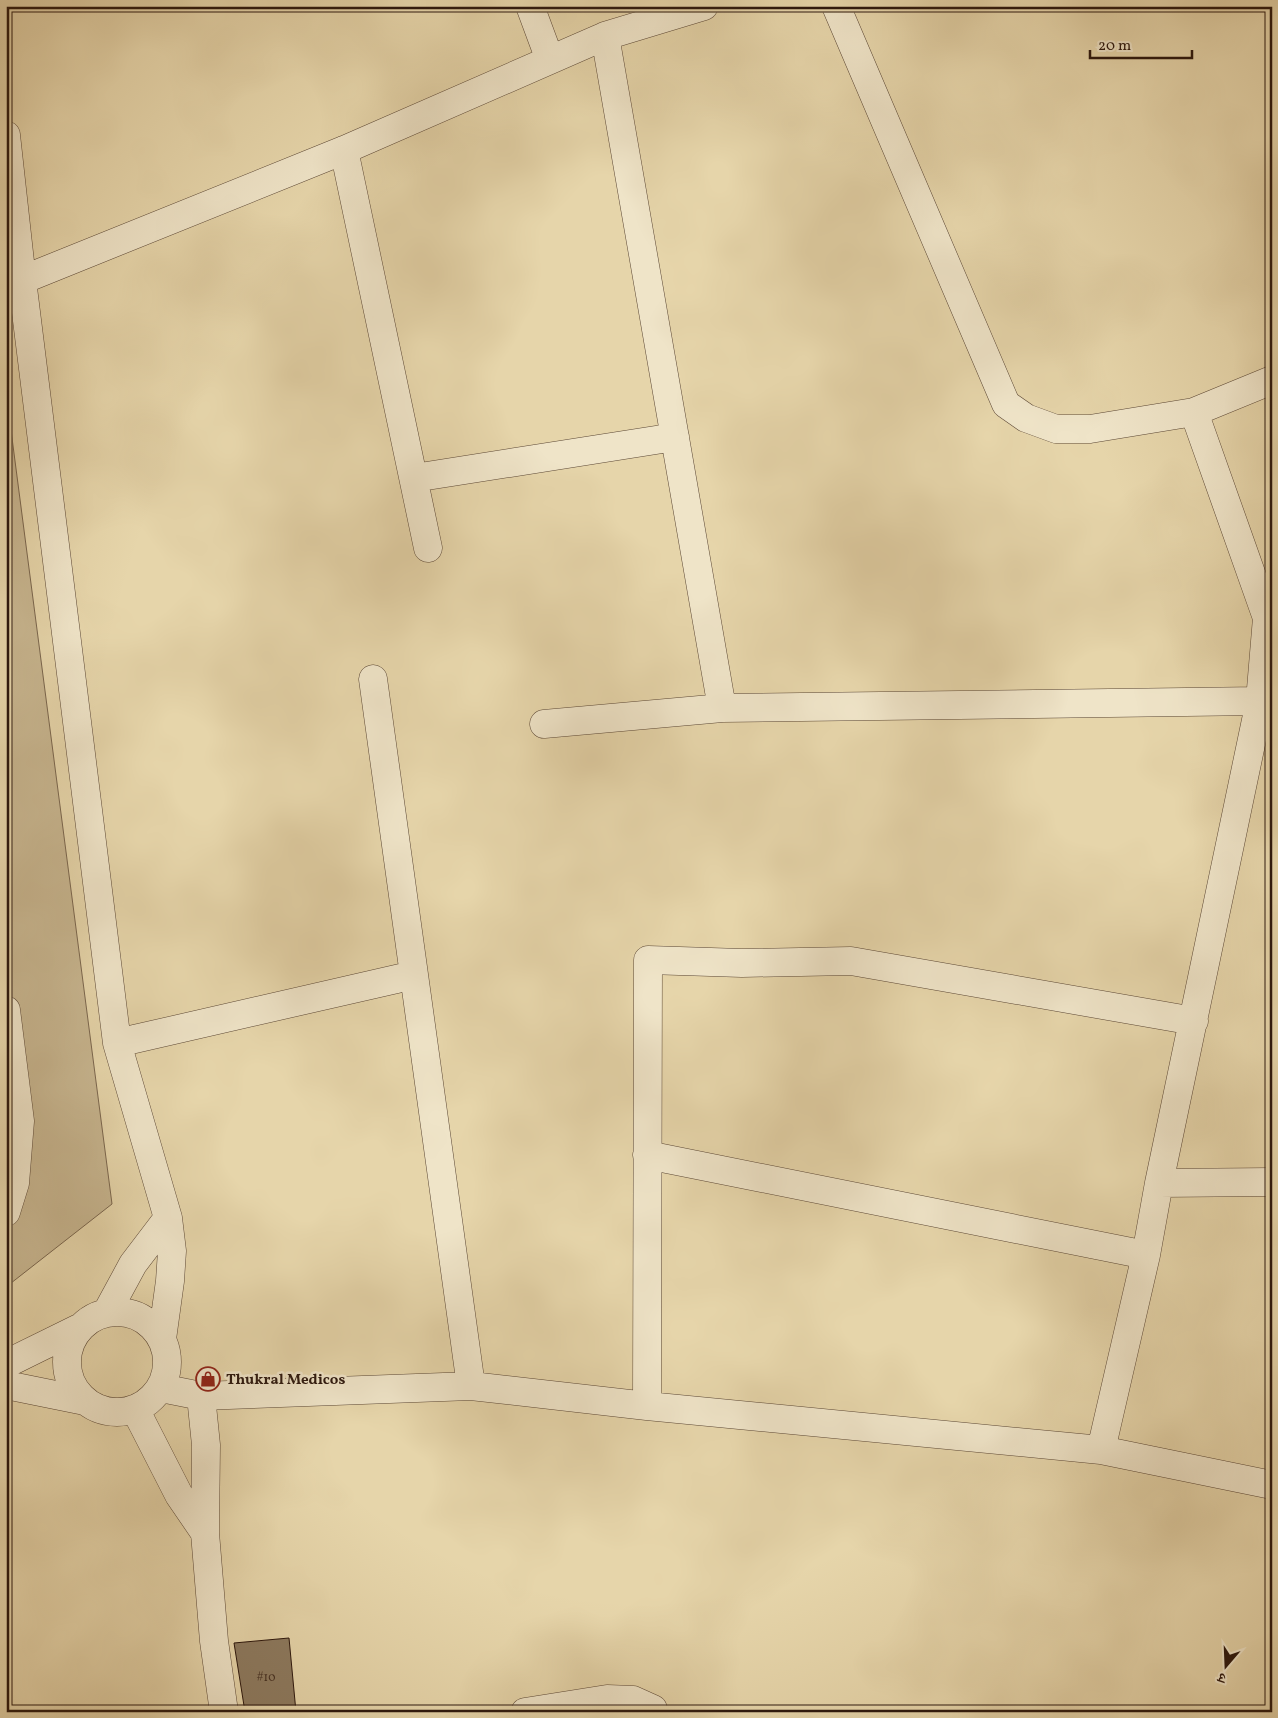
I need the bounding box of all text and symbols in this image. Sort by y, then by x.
scale bar [1090,28,1193,60]
text: 20 m [1098,36,1131,57]
shop icon: Thukral Medicos [195,1366,221,1392]
place label: Thukral Medicos [226,1370,345,1391]
north arrow [1200,1640,1250,1690]
text: उ [1215,1666,1230,1687]
house number: #10 [257,1670,275,1686]

